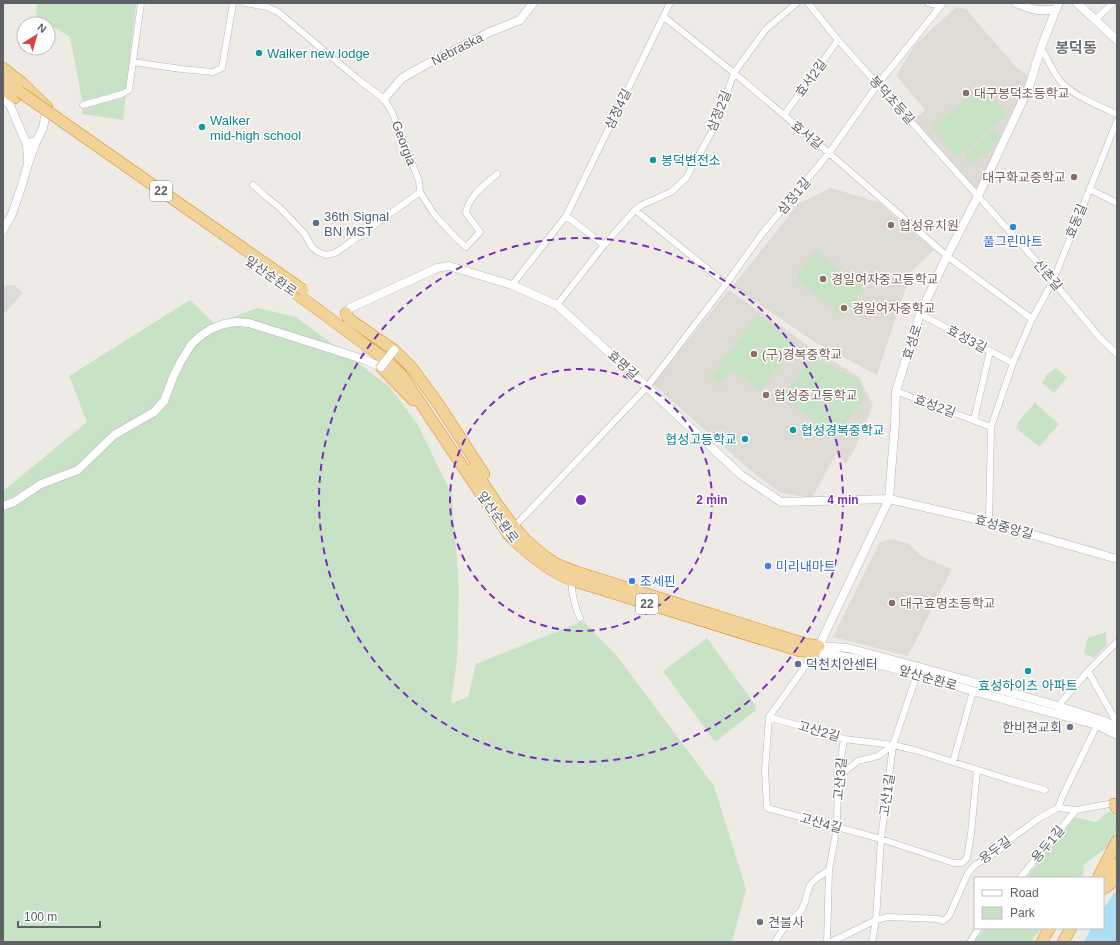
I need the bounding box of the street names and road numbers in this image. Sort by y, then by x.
street label: Nebraska [429,29,486,68]
street label: 효서2길 [792,56,830,100]
street label: 봉덕초등길 [866,73,918,127]
street label: 삼정4길 [602,86,634,132]
street label: 삼정2길 [704,88,734,134]
street label: 효서길 [788,118,826,152]
street label: Georgia [389,119,420,168]
street label: 삼정1길 [774,175,814,217]
road number: 22 [150,181,172,201]
street label: 효동길 [1062,202,1090,240]
street label: 앞산순환로 [242,253,300,299]
street label: 신촌길 [1031,257,1065,293]
street label: 효성3길 [944,322,990,356]
street label: 효성로 [899,323,925,361]
street label: 효명길 [605,347,641,383]
street label: 효성2길 [912,392,958,420]
street label: 앞산순환로 [474,488,522,546]
street label: 효성중앙길 [973,512,1035,542]
road number: 22 [636,594,658,614]
street label: 앞산순환로 [897,663,959,693]
street label: 고산2길 [796,718,842,744]
street label: 고산3길 [831,757,849,801]
street label: 고산1길 [877,773,897,817]
street label: 고산4길 [798,810,844,836]
street label: 용두1길 [1028,823,1068,865]
street label: 용두길 [976,833,1014,867]

